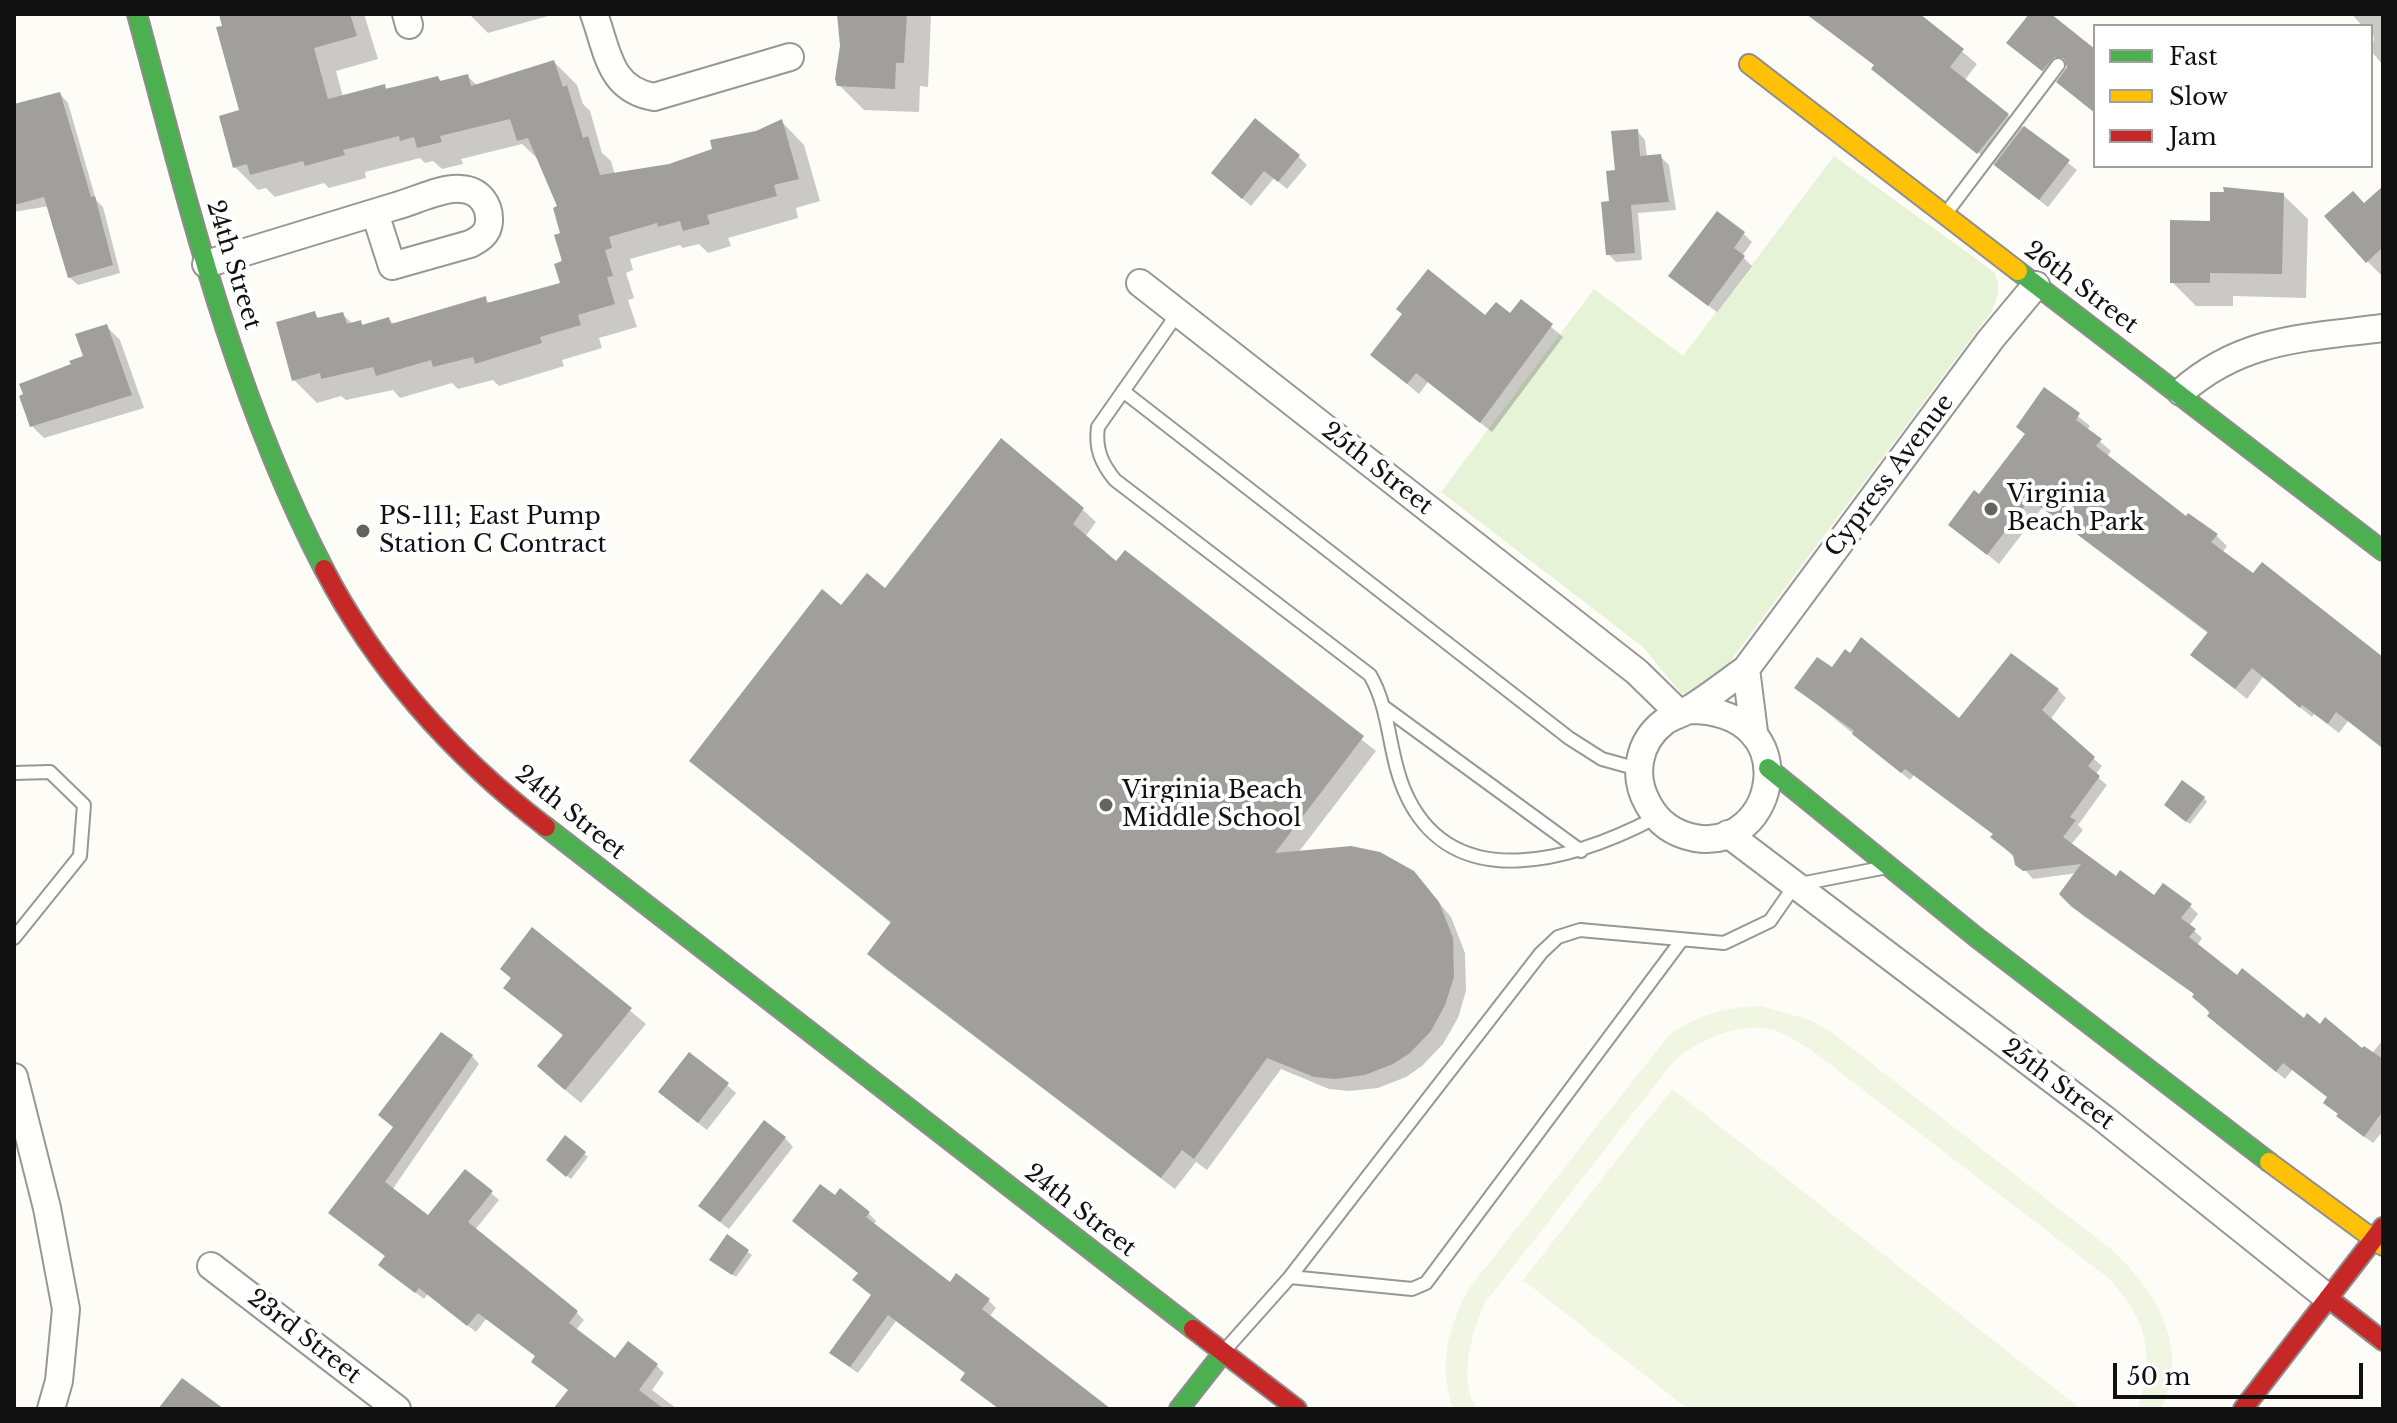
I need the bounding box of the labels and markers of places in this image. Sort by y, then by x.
place label: Virginia Beach Park [2007,481,2144,537]
marker: Virginia Beach Park [1982,500,2000,518]
place label: PS-111; East Pump Station C Contract [379,503,606,559]
marker: PS-111; East Pump Station C Contract [354,522,372,540]
place label: Virginia Beach Middle School [1122,777,1303,833]
marker: Virginia Beach Middle School [1097,796,1115,814]

